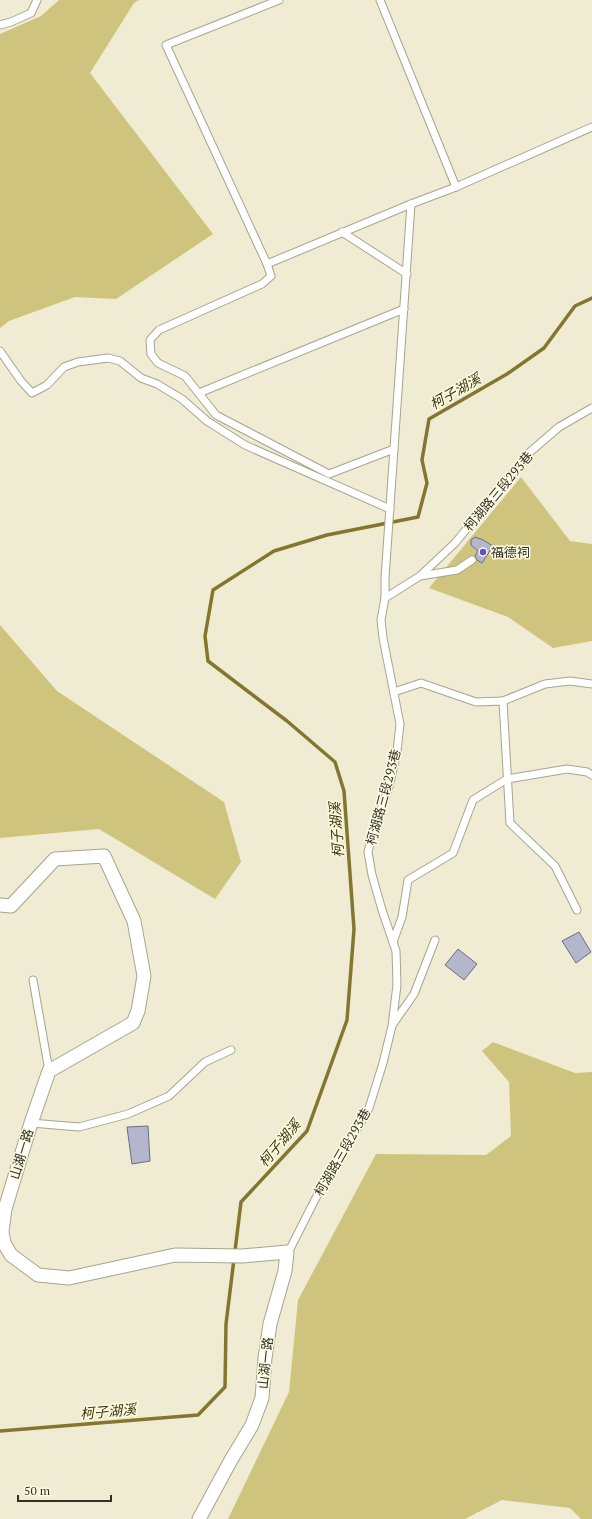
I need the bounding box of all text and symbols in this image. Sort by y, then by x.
water label: 柯子湖溪 [426,368,486,413]
street label: 柯湖路三段293巷 [459,447,537,535]
place label: 福德祠 [491,543,530,561]
marker: 福德祠 [478,547,488,557]
street label: 柯湖路三段293巷 [362,747,404,847]
water label: 柯子湖溪 [324,799,347,859]
street label: 柯湖路三段293巷 [310,1105,374,1199]
water label: 柯子湖溪 [254,1114,306,1171]
street label: 山湖一路 [5,1126,37,1182]
street label: 山湖一路 [253,1336,277,1390]
water label: 柯子湖溪 [79,1399,139,1423]
scale bar [18,1477,111,1503]
text: 50 m [24,1483,51,1498]

